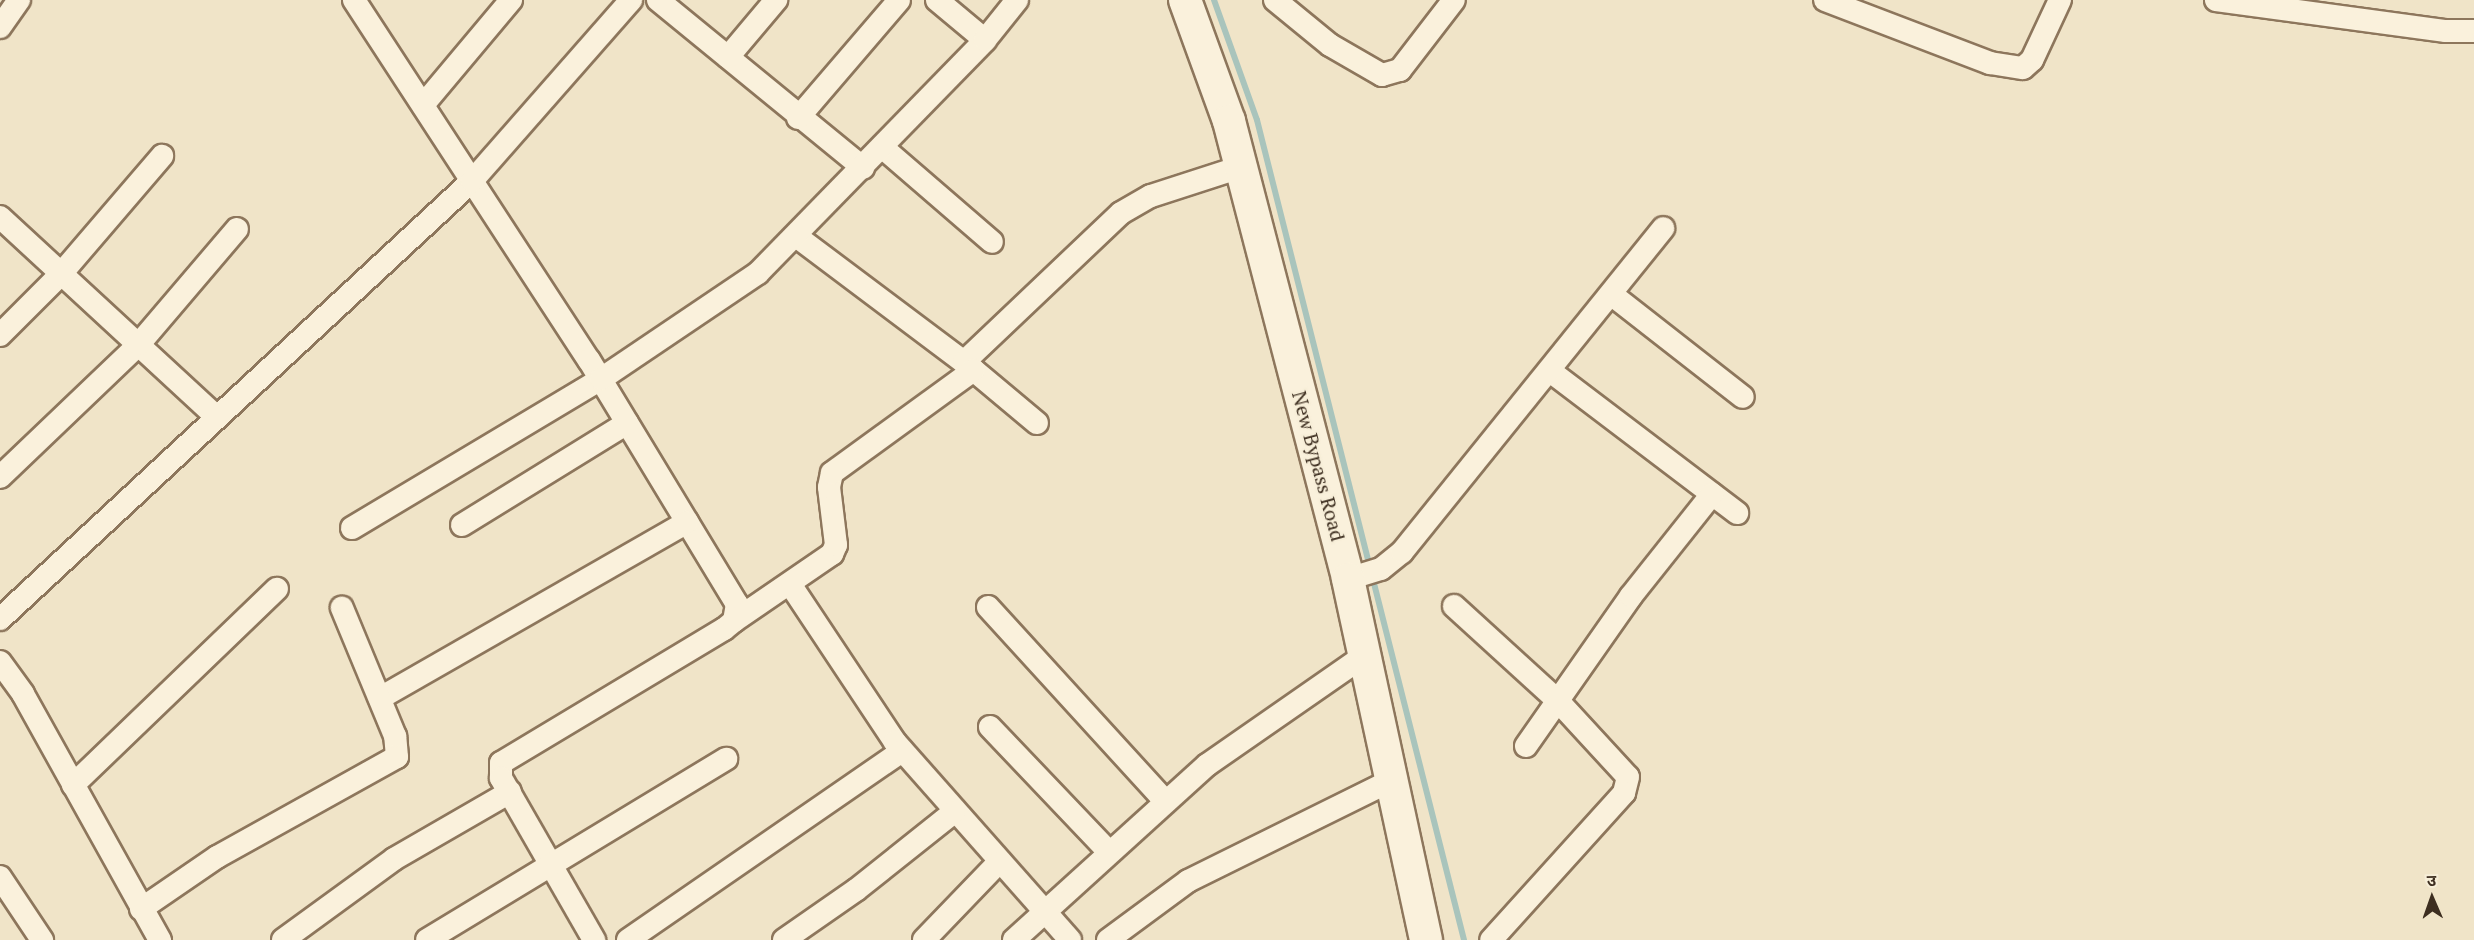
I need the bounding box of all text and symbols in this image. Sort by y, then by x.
street label: New Bypass Road [1287,388,1351,544]
north arrow [2402,868,2462,928]
text: उ [2426,869,2436,891]

